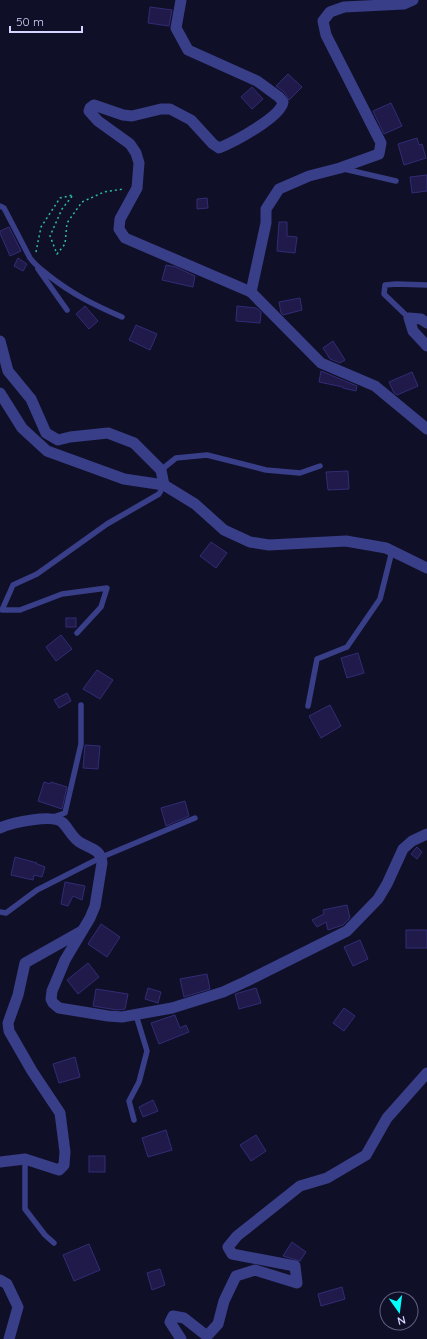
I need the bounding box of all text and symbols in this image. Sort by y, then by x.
scale bar [10,8,82,34]
text: 50 m [16,14,44,29]
north arrow [379,1291,419,1331]
text: N [396,1313,407,1328]

